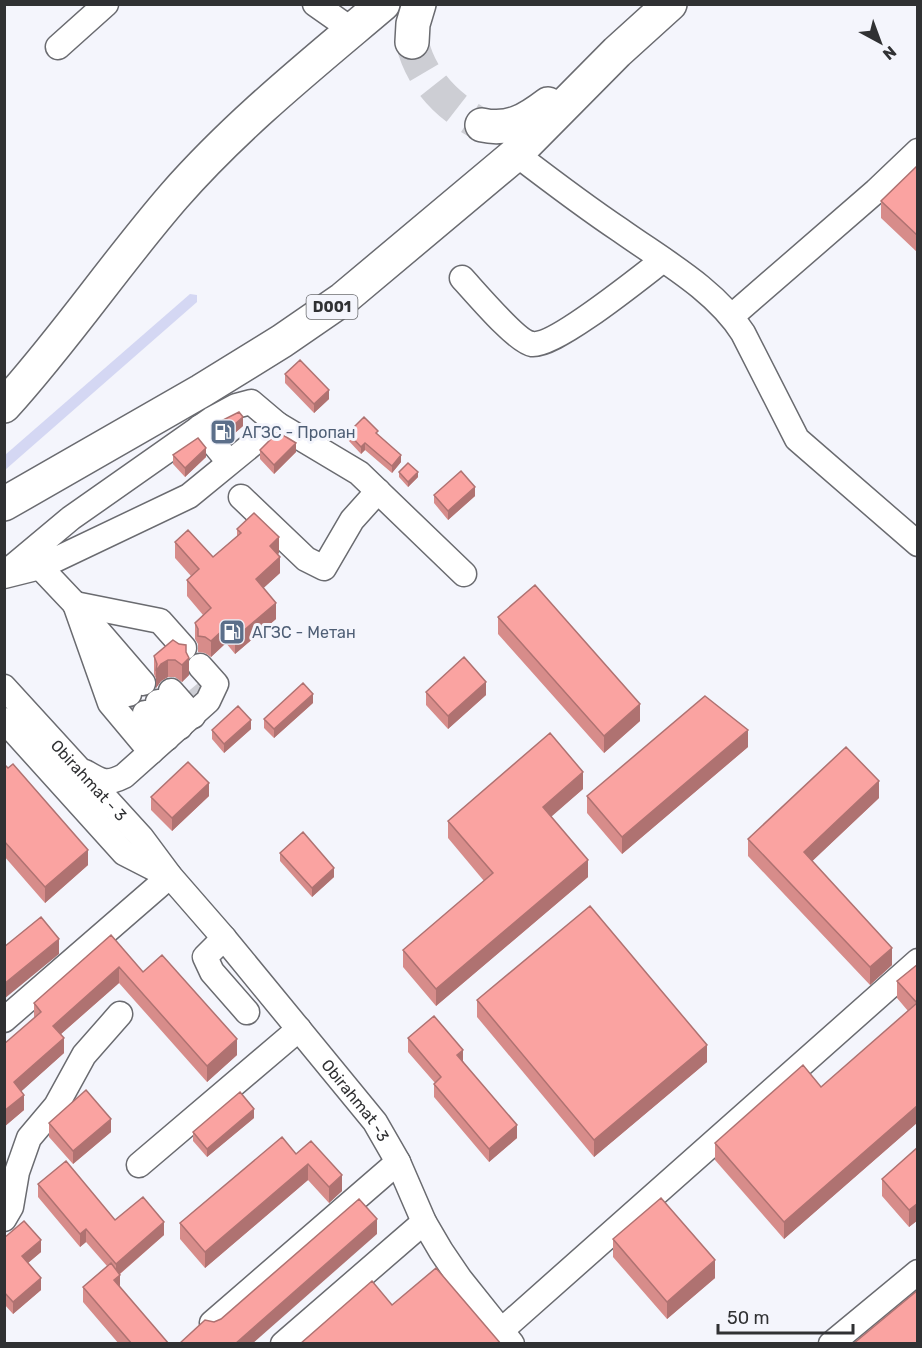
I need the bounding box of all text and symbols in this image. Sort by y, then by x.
north arrow [850,12,910,72]
text: N [879,42,900,64]
road number: D001 [306,295,358,319]
fuel station icon: АГЗС - Пропан [208,417,238,447]
place label: АГЗС - Пропан [242,423,355,442]
fuel station icon: АГЗС - Метан [217,617,247,647]
place label: АГЗС - Метан [252,623,356,642]
street label: Obirahmat - 3 [47,736,130,825]
street label: Obirahmat -3 [317,1056,393,1145]
scale bar [718,1297,853,1335]
text: 50 m [727,1307,770,1329]

